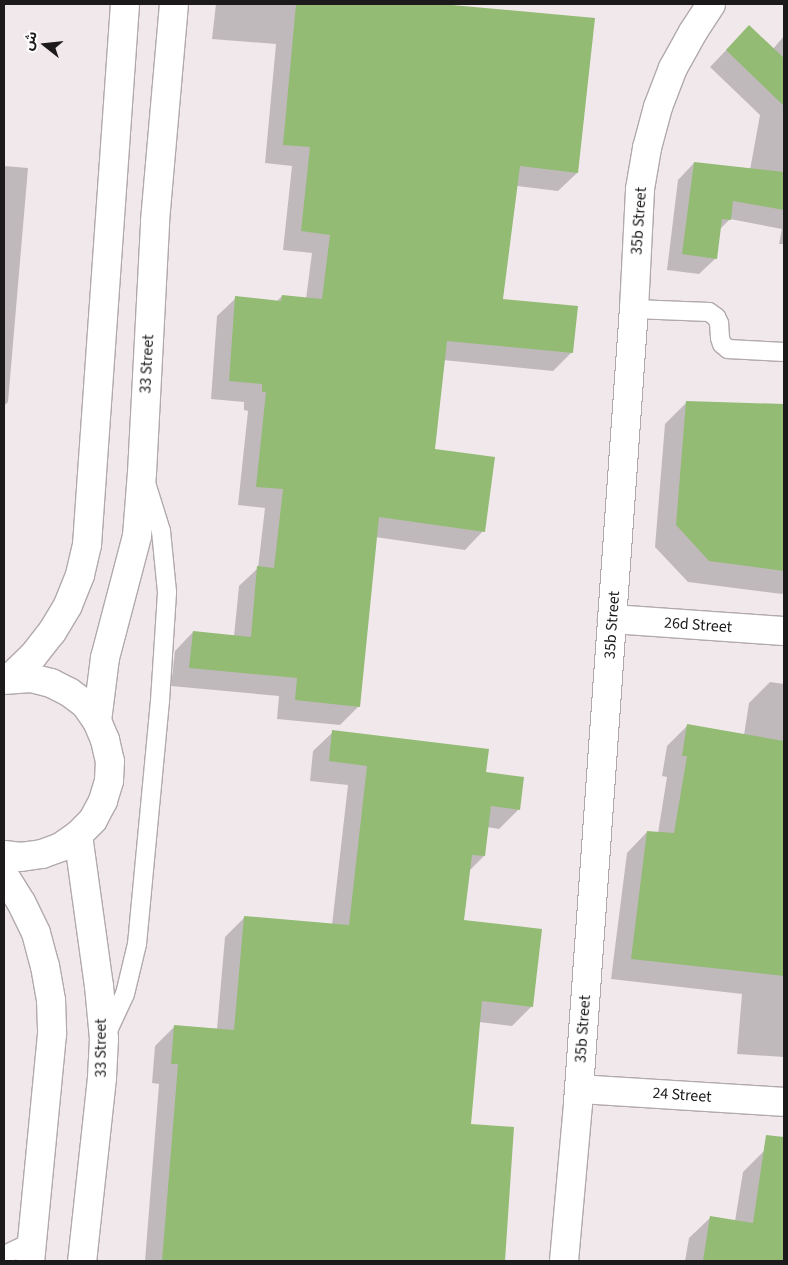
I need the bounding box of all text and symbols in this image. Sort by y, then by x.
north arrow [20,20,70,70]
text: ش [18,29,43,53]
street label: 35b Street [627,186,651,256]
street label: 33 Street [136,334,158,394]
street label: 35b Street [600,590,624,660]
street label: 26d Street [663,613,733,637]
street label: 35b Street [571,994,595,1064]
street label: 33 Street [91,1018,111,1078]
street label: 24 Street [652,1083,712,1107]

